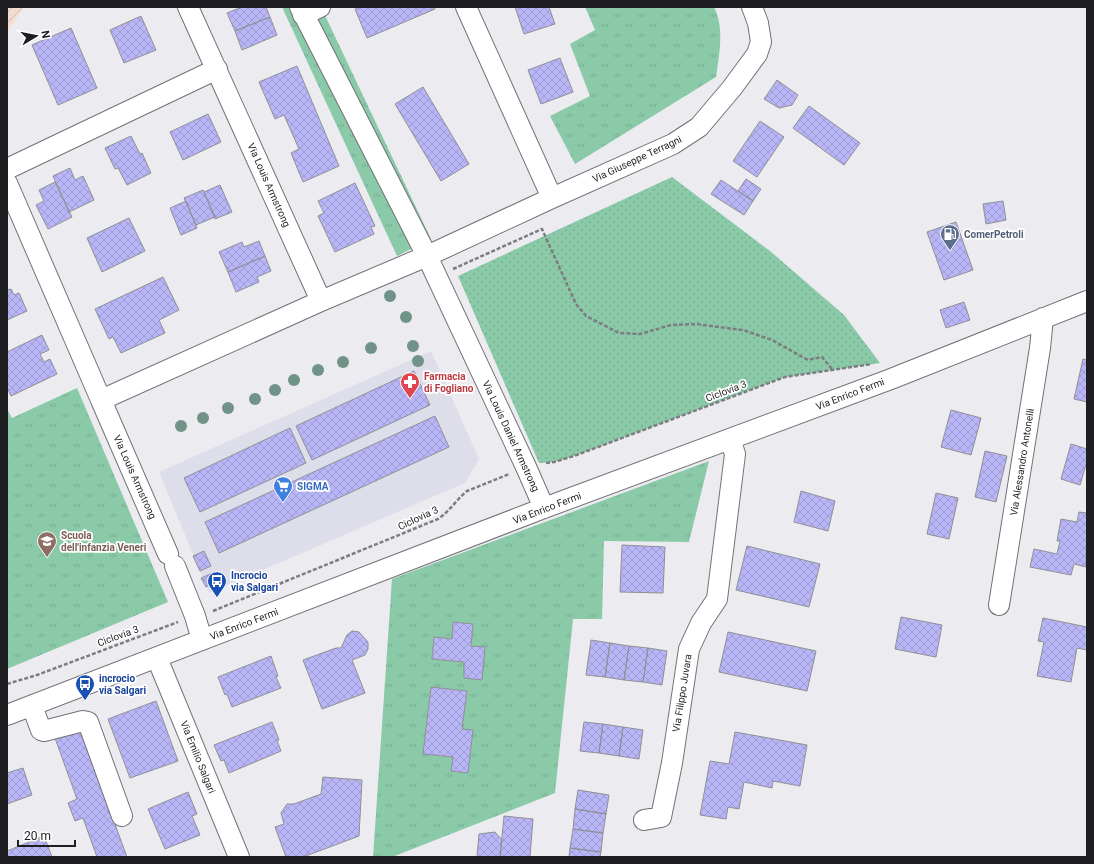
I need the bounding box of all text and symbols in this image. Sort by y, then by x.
north arrow [16,16,56,56]
text: N [38,29,52,40]
street label: Via Giuseppe Terragni [591,133,683,185]
street label: Via Louis Armstrong [246,141,292,229]
fuel station icon: ComerPetroli [939,223,961,251]
place label: ComerPetroli [964,229,1024,240]
pharmacy icon: Farmacia di Fogliano [399,371,421,399]
place label: Farmacia di Fogliano [424,371,474,394]
street label: Via Enrico Fermi [814,376,886,412]
street label: Ciclovia 3 [704,378,748,404]
street label: Via Louis Daniel Armstrong [480,379,542,493]
street label: Via Alessandro Antonelli [1008,408,1036,516]
street label: Via Louis Armstrong [112,433,158,521]
supermarket icon: SIGMA [272,475,294,503]
place label: SIGMA [297,481,329,492]
street label: Via Enrico Fermi [511,490,583,526]
street label: Ciclovia 3 [396,504,440,532]
school or university icon: Scuola dell'infanzia Veneri [36,530,58,558]
place label: Scuola dell'infanzia Veneri [61,530,147,553]
bus stop icon: Incrocio via Salgari [206,570,228,598]
place label: Incrocio via Salgari [231,570,278,593]
street label: Via Enrico Fermi [208,606,280,642]
street label: Ciclovia 3 [96,623,140,649]
street label: Via Filippo Juvara [670,653,694,733]
bus stop icon: incrocio via Salgari [74,673,96,701]
place label: incrocio via Salgari [99,673,146,696]
street label: Via Emilio Salgari [178,719,218,795]
scale bar [18,822,75,848]
text: 20 m [24,829,51,843]

